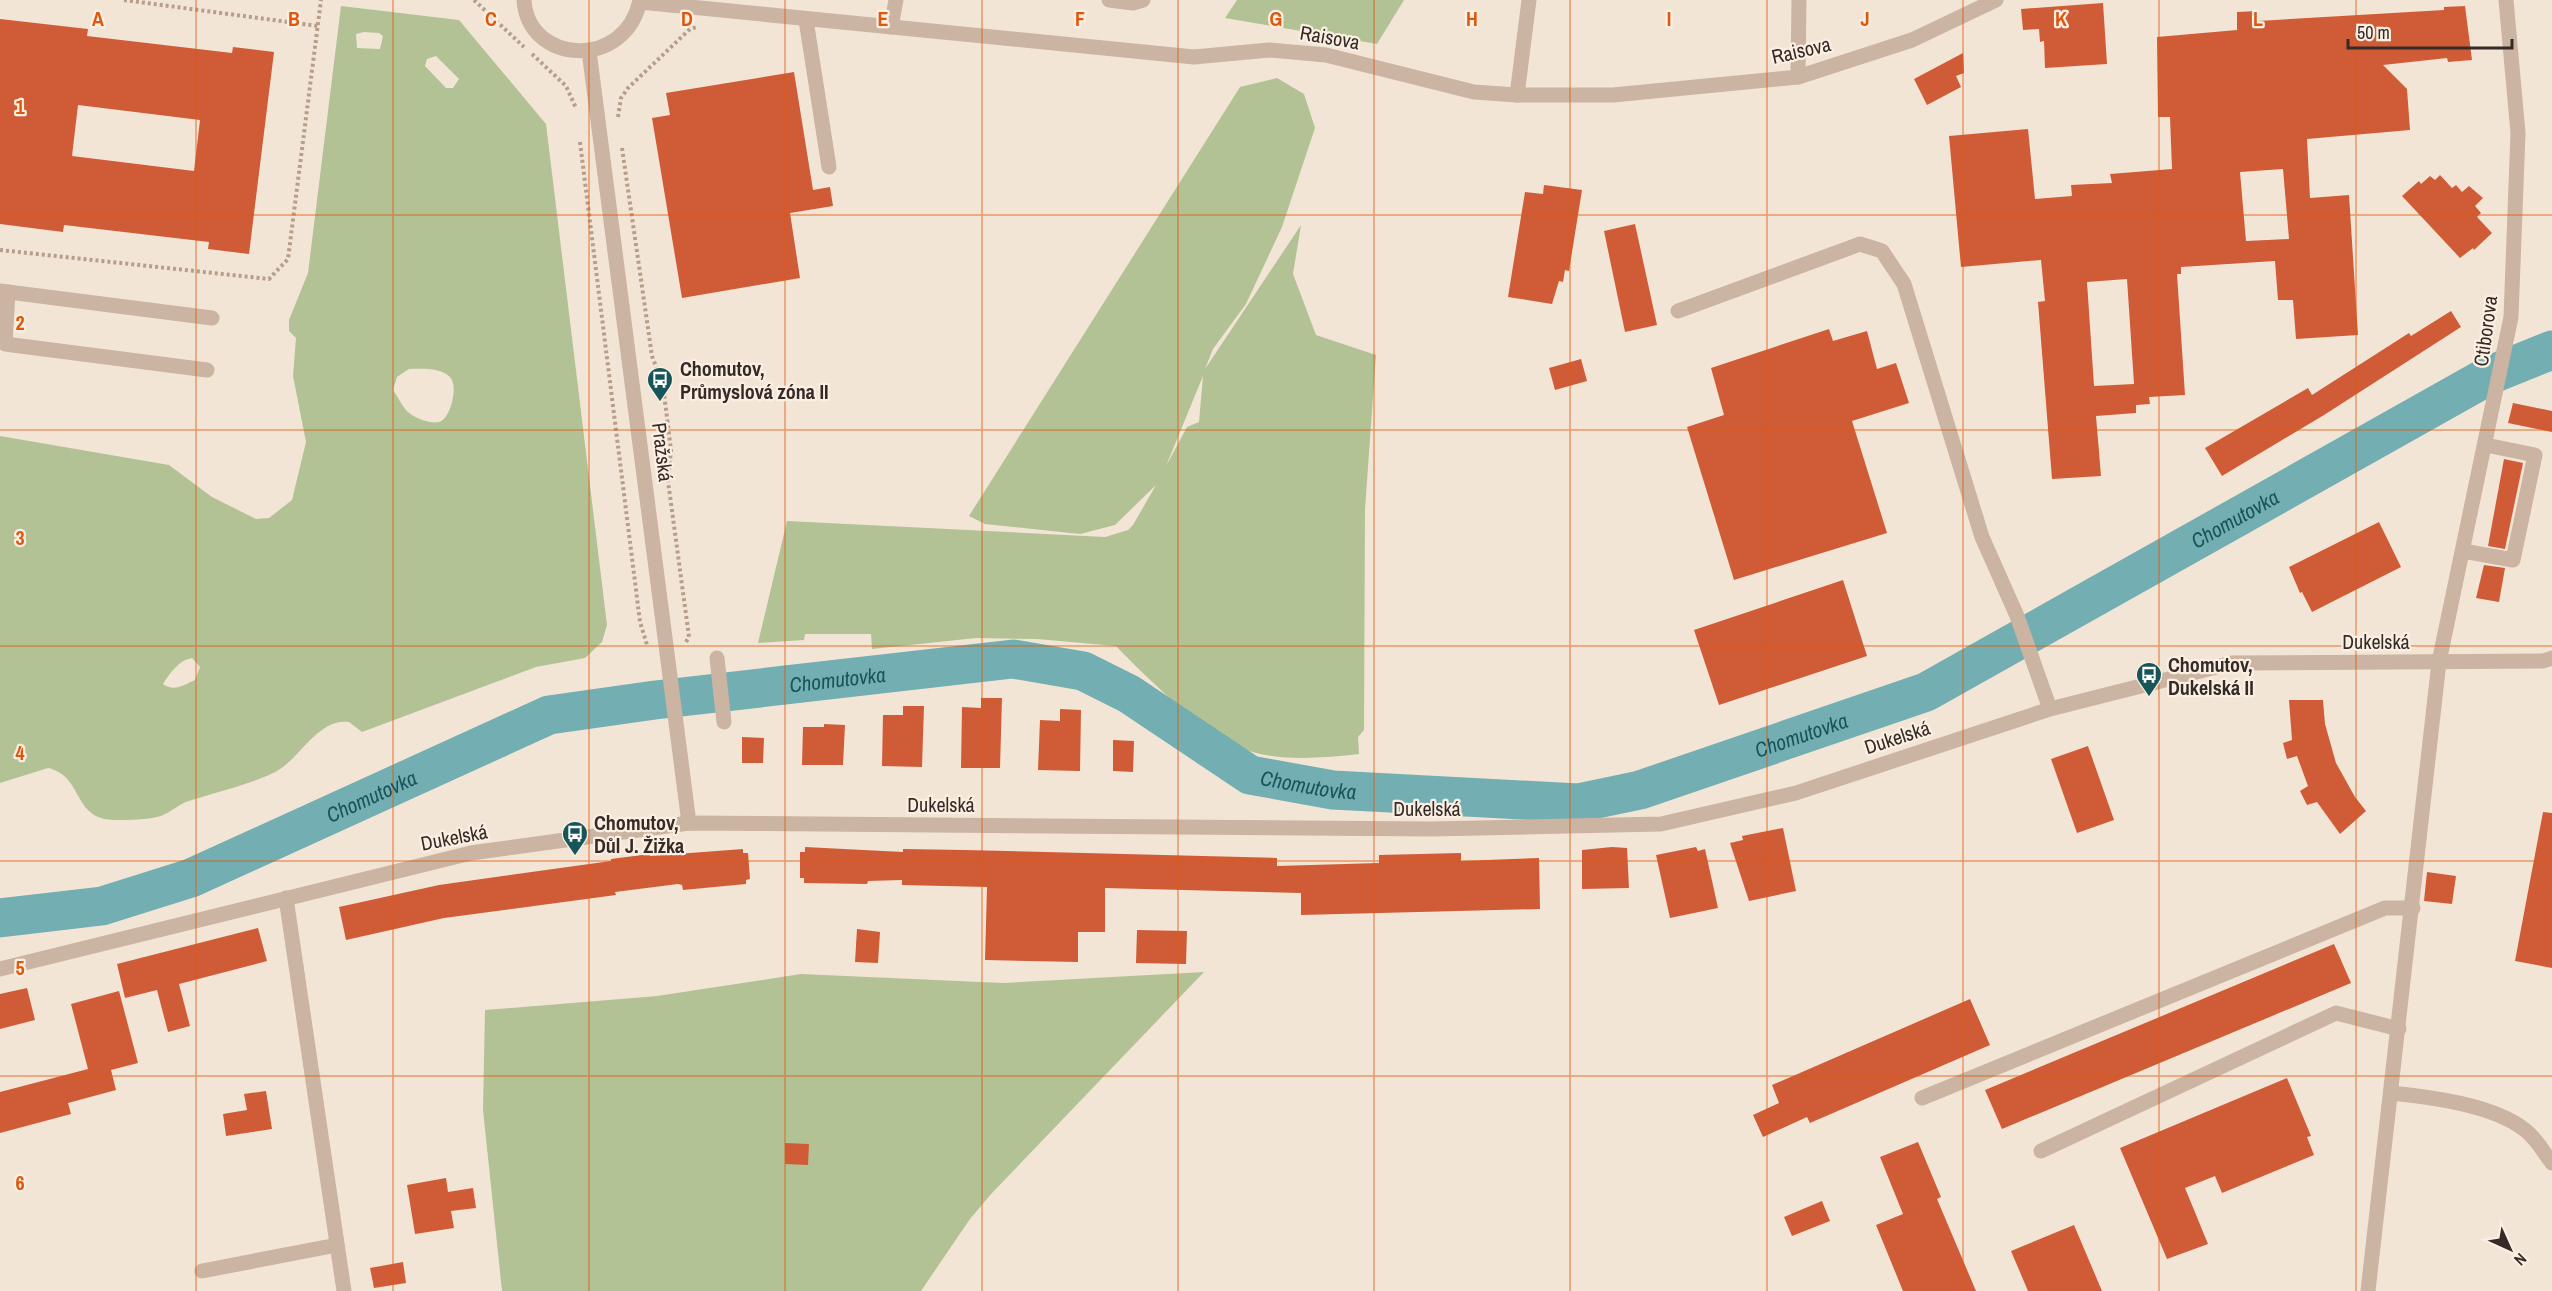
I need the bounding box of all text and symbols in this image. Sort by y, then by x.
text: A [92,5,104,32]
text: B [288,5,300,32]
text: C [485,5,497,32]
text: D [681,5,693,32]
text: E [878,5,889,32]
text: F [1075,5,1085,32]
text: G [1270,5,1282,32]
text: H [1466,5,1478,32]
text: I [1667,5,1671,32]
text: J [1860,5,1870,32]
text: K [2055,5,2067,32]
text: L [2253,5,2263,32]
scale bar [2348,12,2512,50]
street label: Raisova [1298,18,1362,56]
text: 50 m [2357,20,2390,45]
street label: Raisova [1769,30,1833,70]
text: 1 [15,93,25,120]
street label: Ctiborova [2467,294,2503,368]
text: 2 [15,309,25,336]
place label: Chomutov, Průmyslová zóna II [680,355,829,405]
bus stop icon: Chomutov, Průmyslová zóna II [645,365,675,403]
street label: Pražská [646,421,680,483]
water label: Chomutovka [2185,482,2284,555]
text: 3 [15,524,25,551]
street label: Dukelská [2342,628,2410,655]
place label: Chomutov, Dukelská II [2168,651,2254,701]
water label: Chomutovka [788,659,887,699]
bus stop icon: Chomutov, Dukelská II [2134,660,2164,698]
water label: Chomutovka [1751,705,1851,764]
street label: Dukelská [1861,714,1933,760]
text: 4 [15,739,25,766]
water label: Chomutovka [321,763,421,829]
water label: Chomutovka [1258,763,1357,806]
street label: Dukelská [907,791,975,818]
street label: Dukelská [1393,795,1461,822]
place label: Chomutov, Důl J. Žižka [594,809,684,859]
street label: Dukelská [418,817,490,857]
bus stop icon: Chomutov, Důl J. Žižka [560,819,590,857]
text: 5 [15,954,25,981]
text: 6 [15,1169,25,1196]
north arrow [2480,1219,2540,1279]
text: N [2509,1248,2532,1271]

